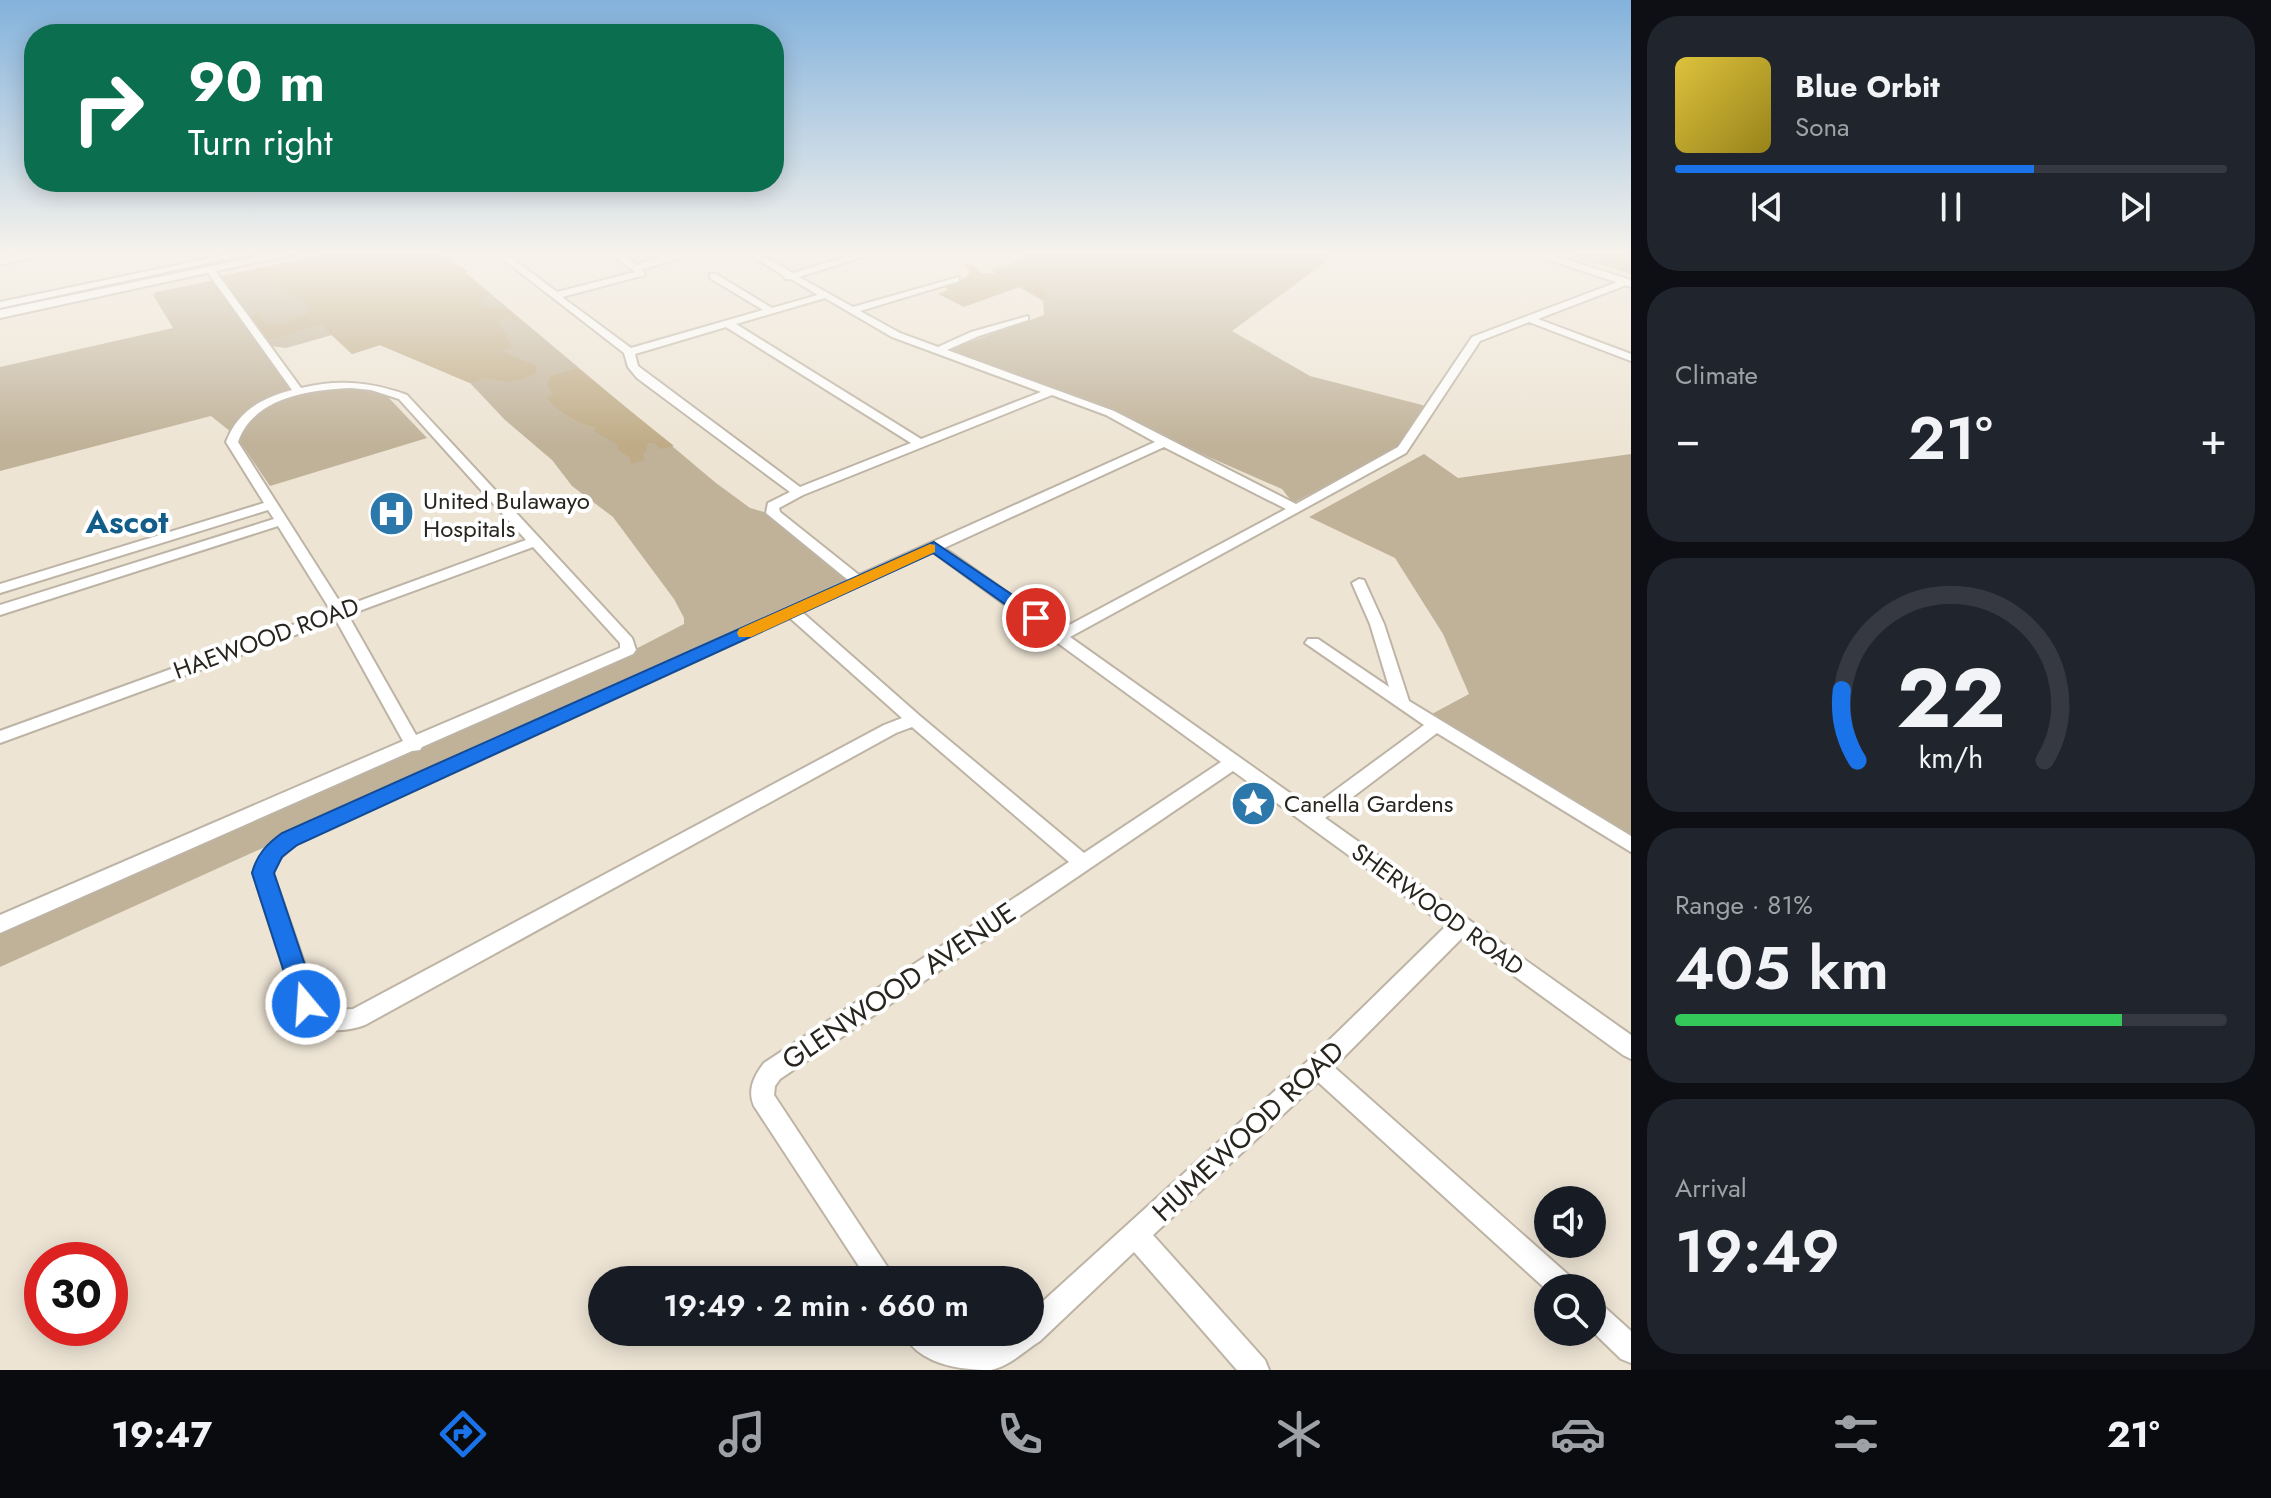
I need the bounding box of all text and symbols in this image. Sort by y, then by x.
text: 90 m [188,41,325,122]
icon: right [56,56,160,160]
text: Blue Orbit [1795,65,1940,108]
text: Sona [1795,108,1850,146]
text: Turn right [188,116,333,168]
icon: previous [1745,185,1789,229]
icon: pause [1929,185,1973,229]
icon: next [2113,185,2157,229]
text: Climate [1675,356,1758,394]
text: 21° [1908,395,1993,482]
text: − [1675,407,1701,471]
text: + [2200,407,2227,471]
place label: United Bulawayo Hospitals [423,483,590,546]
hospital icon: United Bulawayo Hospitals [368,490,416,538]
district label: Ascot [85,499,169,545]
pin [1002,584,1070,652]
street label: HAEWOOD ROAD [168,588,364,688]
icon: arrive [1014,596,1058,640]
text: 22 [1896,638,2006,758]
text: km/h [1919,737,1983,779]
place icon: Canella Gardens [1229,779,1277,827]
place label: Canella Gardens [1284,786,1453,821]
street label: SHERWOOD ROAD [1345,834,1531,984]
text: Range · 81% [1675,886,1813,924]
street label: GLENWOOD AVENUE [774,892,1024,1080]
text: 405 km [1675,925,1889,1012]
position arrow [264,962,348,1046]
street label: HUMEWOOD ROAD [1143,1031,1353,1231]
text: Arrival [1675,1169,1747,1207]
map controls [1534,1186,1606,1346]
button: sound [1534,1186,1606,1258]
text: 19:49 [1675,1208,1840,1295]
speed limit sign: 30 [24,1242,128,1346]
button: search [1534,1274,1606,1346]
text: 19:49 · 2 min · 660 m [663,1284,969,1327]
icon: directions [435,1406,491,1462]
icon: music [714,1406,770,1462]
icon: phone [992,1406,1048,1462]
icon: climate [1271,1406,1327,1462]
icon: car [1550,1406,1606,1462]
icon: filters [1828,1406,1884,1462]
text: 19:47 [111,1408,212,1460]
text: 21° [2107,1408,2160,1460]

